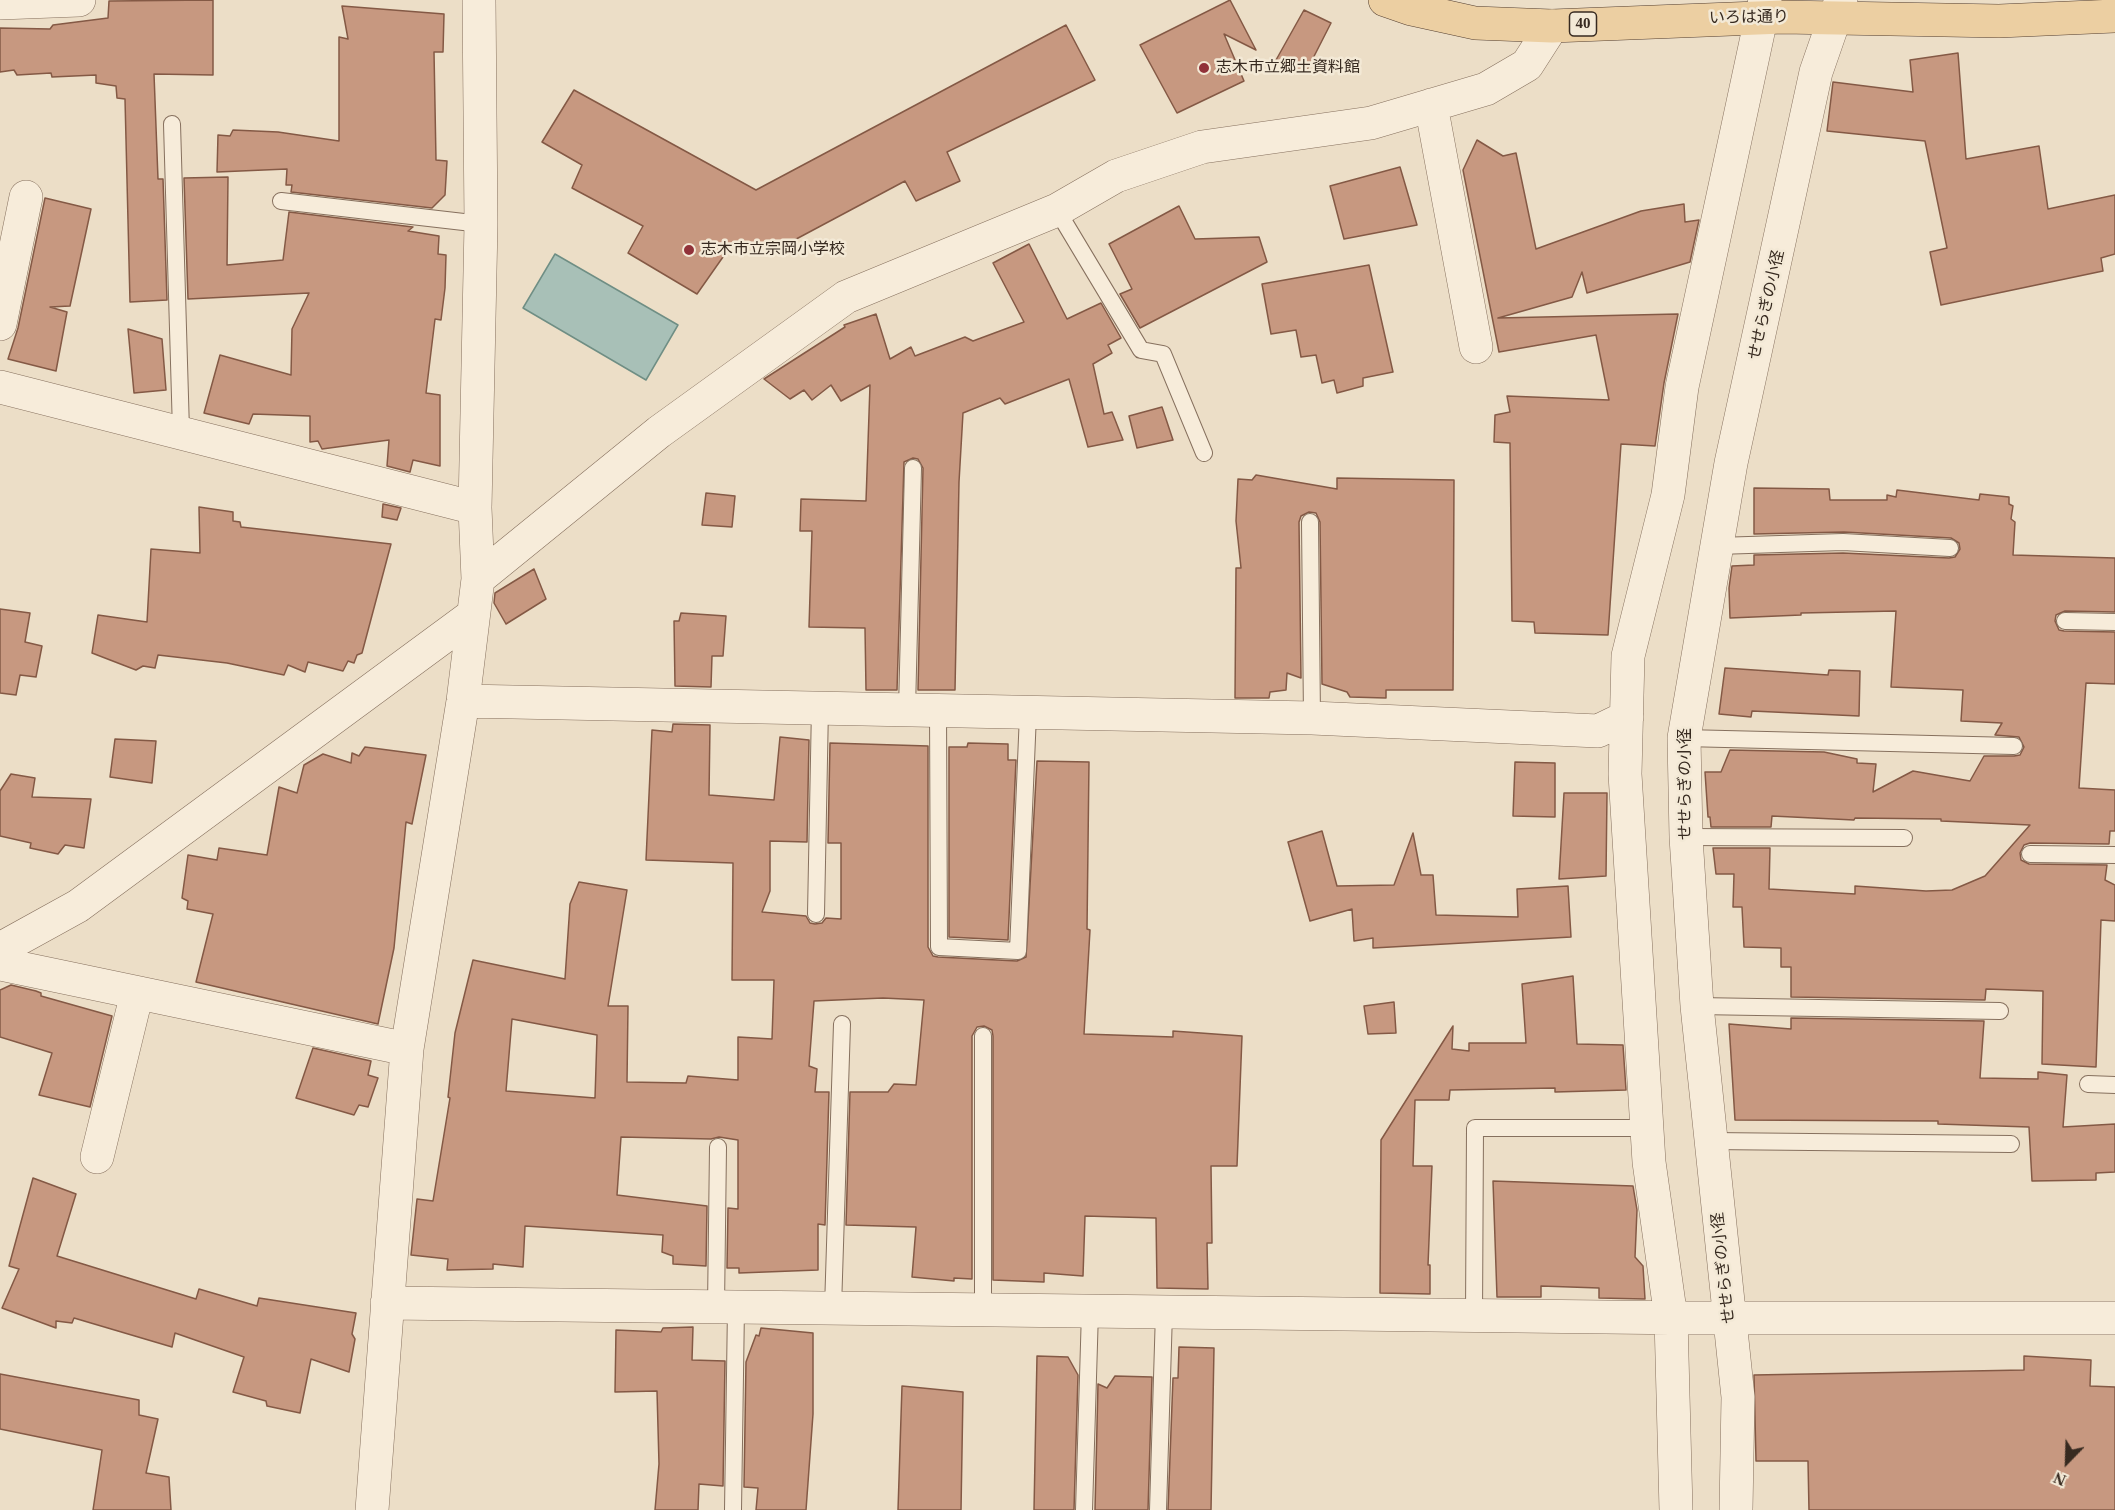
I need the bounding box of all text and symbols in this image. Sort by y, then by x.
street label: いろは通り [1709,8,1789,28]
road number: 40 [1570,12,1596,36]
place label: 志木市立郷土資料館 [1216,58,1360,78]
marker: 志木市立郷土資料館 [1197,61,1211,75]
place label: 志木市立宗岡小学校 [701,240,845,260]
marker: 志木市立宗岡小学校 [682,243,696,257]
street label: せせらぎの小径 [1745,248,1789,362]
street label: せせらぎの小径 [1676,728,1696,840]
street label: せせらぎの小径 [1709,1211,1739,1325]
north arrow [2037,1432,2097,1492]
text: N [2051,1469,2068,1489]

